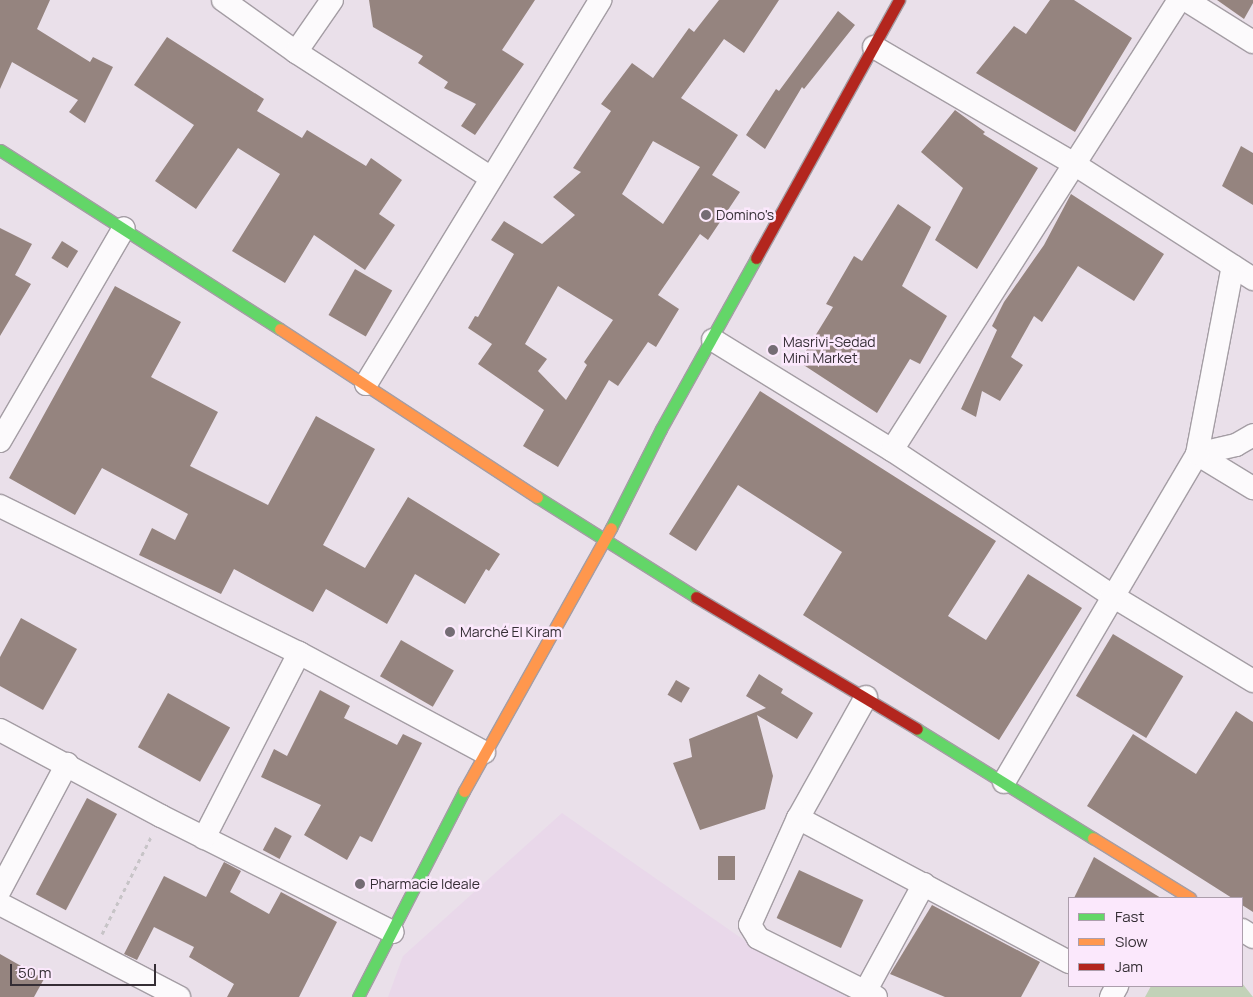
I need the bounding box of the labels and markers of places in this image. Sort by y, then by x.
place label: Domino's [716,207,774,223]
marker: Domino's [700,209,712,221]
place label: Masrivi-Sedad Mini Market [783,334,876,367]
marker: Masrivi-Sedad Mini Market [767,344,779,356]
place label: Marché El Kiram [460,624,562,640]
marker: Marché El Kiram [444,626,456,638]
place label: Pharmacie Ideale [370,876,480,892]
marker: Pharmacie Ideale [354,878,366,890]

